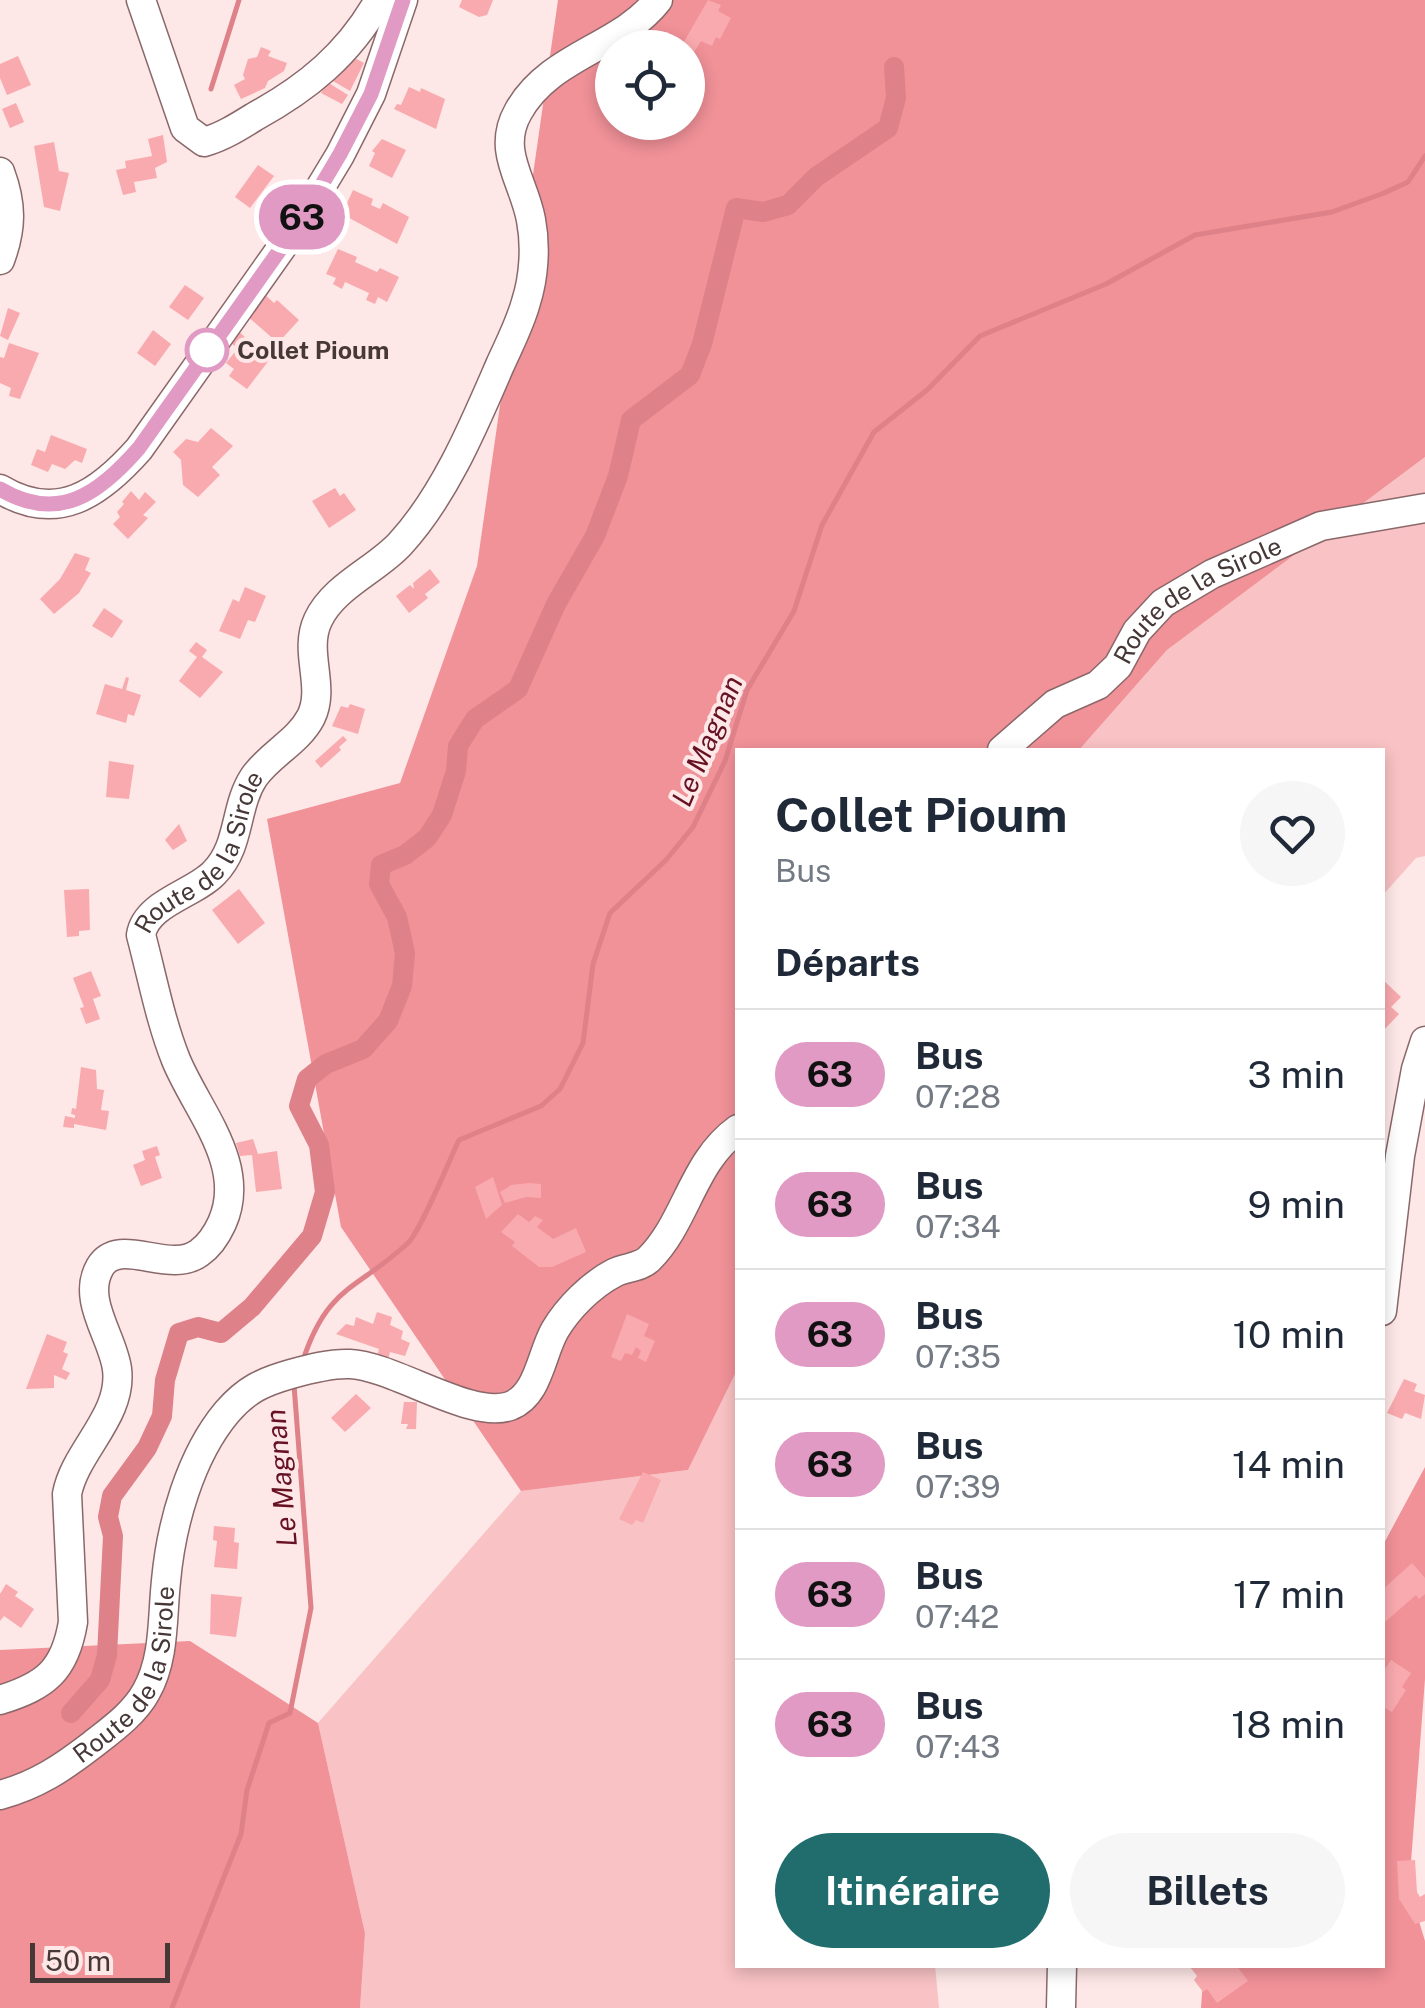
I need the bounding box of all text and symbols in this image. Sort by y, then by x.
map controls [595,30,705,140]
button: locate [595,30,705,140]
line badge: 63 [257,184,347,250]
text: 63 [279,197,325,238]
marker: Collet Pioum [186,329,228,371]
place label: Collet Pioum [237,335,389,365]
street label: Route de la Sirole [1107,530,1286,669]
water label: Le Magnan [664,671,749,811]
street label: Route de la Sirole [128,765,269,938]
button: heart [1240,781,1345,886]
text: Collet Pioum [775,786,1068,843]
text: Bus [775,852,831,889]
text: Départs [775,940,920,985]
text: Bus [915,1033,984,1078]
text: 3 min [1247,1052,1345,1097]
text: 63 [807,1054,853,1095]
text: 07:28 [915,1078,1001,1115]
text: Bus [915,1163,984,1208]
text: 9 min [1248,1182,1345,1227]
text: 63 [807,1184,853,1225]
text: 07:34 [915,1208,1001,1245]
text: Bus [915,1293,984,1338]
text: 10 min [1233,1312,1345,1357]
text: 63 [807,1314,853,1355]
text: 07:35 [915,1338,1001,1375]
water label: Le Magnan [258,1408,303,1548]
text: Bus [915,1423,984,1468]
text: 14 min [1232,1442,1345,1487]
text: 63 [807,1444,853,1485]
text: 07:39 [915,1468,1000,1505]
text: Bus [915,1553,984,1598]
text: 17 min [1233,1572,1345,1617]
text: 63 [807,1574,853,1615]
street label: Route de la Sirole [67,1585,180,1769]
text: 07:42 [915,1598,999,1635]
text: Bus [915,1683,984,1728]
text: 18 min [1231,1702,1345,1747]
text: 63 [807,1704,853,1745]
text: 07:43 [915,1728,1001,1765]
button: Itinéraire [775,1833,1050,1948]
button: Billets [1070,1833,1345,1948]
scale bar [30,1938,170,1982]
text: 50 m [45,1944,111,1977]

